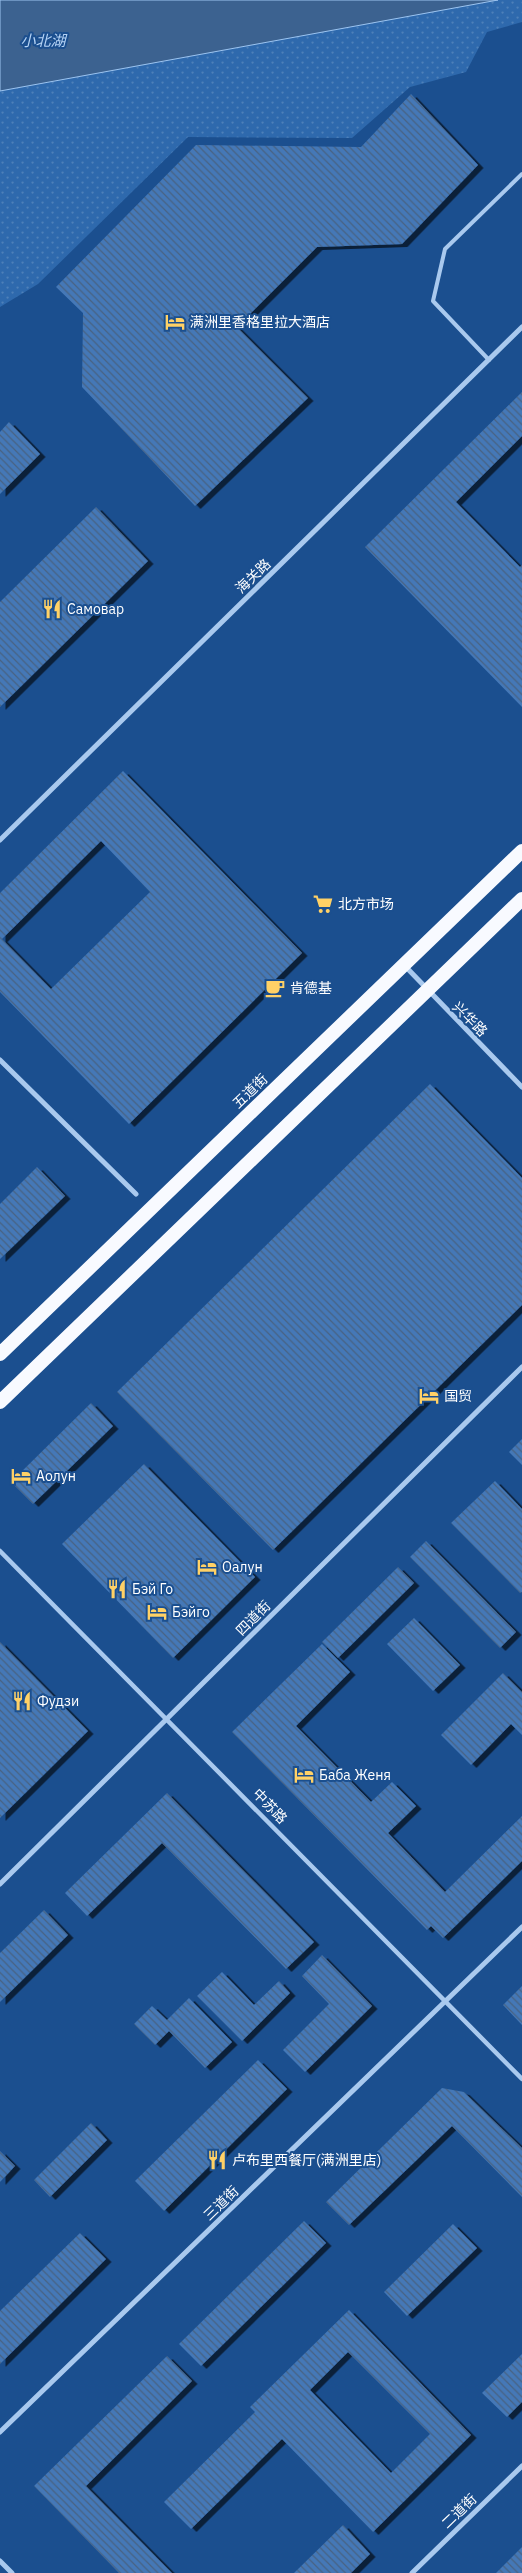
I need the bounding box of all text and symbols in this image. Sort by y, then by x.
water label: 小北湖 [20,31,67,50]
hotel icon: 满洲里香格里拉大酒店 [164,311,186,333]
place label: 满洲里香格里拉大酒店 [190,313,330,331]
street label: 海关路 [232,555,274,597]
restaurant icon: Самовар [41,598,63,620]
place label: Самовар [67,600,124,618]
supermarket icon: 北方市场 [312,893,334,915]
place label: 北方市场 [338,895,394,913]
cafe icon: 肯德基 [264,977,286,999]
place label: 肯德基 [290,979,332,997]
street label: 兴华路 [449,998,491,1040]
street label: 五道街 [229,1070,271,1112]
hotel icon: 国贸 [418,1385,440,1407]
place label: 国贸 [444,1387,472,1405]
hotel icon: Аолун [10,1465,32,1487]
place label: Аолун [36,1467,76,1485]
hotel icon: Оалун [196,1556,218,1578]
place label: Оалун [222,1558,263,1576]
restaurant icon: Бэй Го [106,1578,128,1600]
place label: Бэй Го [132,1580,173,1598]
street label: 四道街 [232,1597,274,1639]
hotel icon: Бэйго [146,1601,168,1623]
place label: Бэйго [172,1603,210,1621]
restaurant icon: Фудзи [11,1690,33,1712]
place label: Фудзи [37,1692,79,1710]
hotel icon: Баба Женя [293,1764,315,1786]
place label: Баба Женя [319,1766,391,1784]
street label: 中苏路 [249,1785,291,1827]
restaurant icon: 卢布里西餐厅(满洲里店) [206,2149,228,2171]
place label: 卢布里西餐厅(满洲里店) [232,2151,381,2169]
street label: 三道街 [200,2182,242,2224]
street label: 二道街 [438,2490,480,2532]

